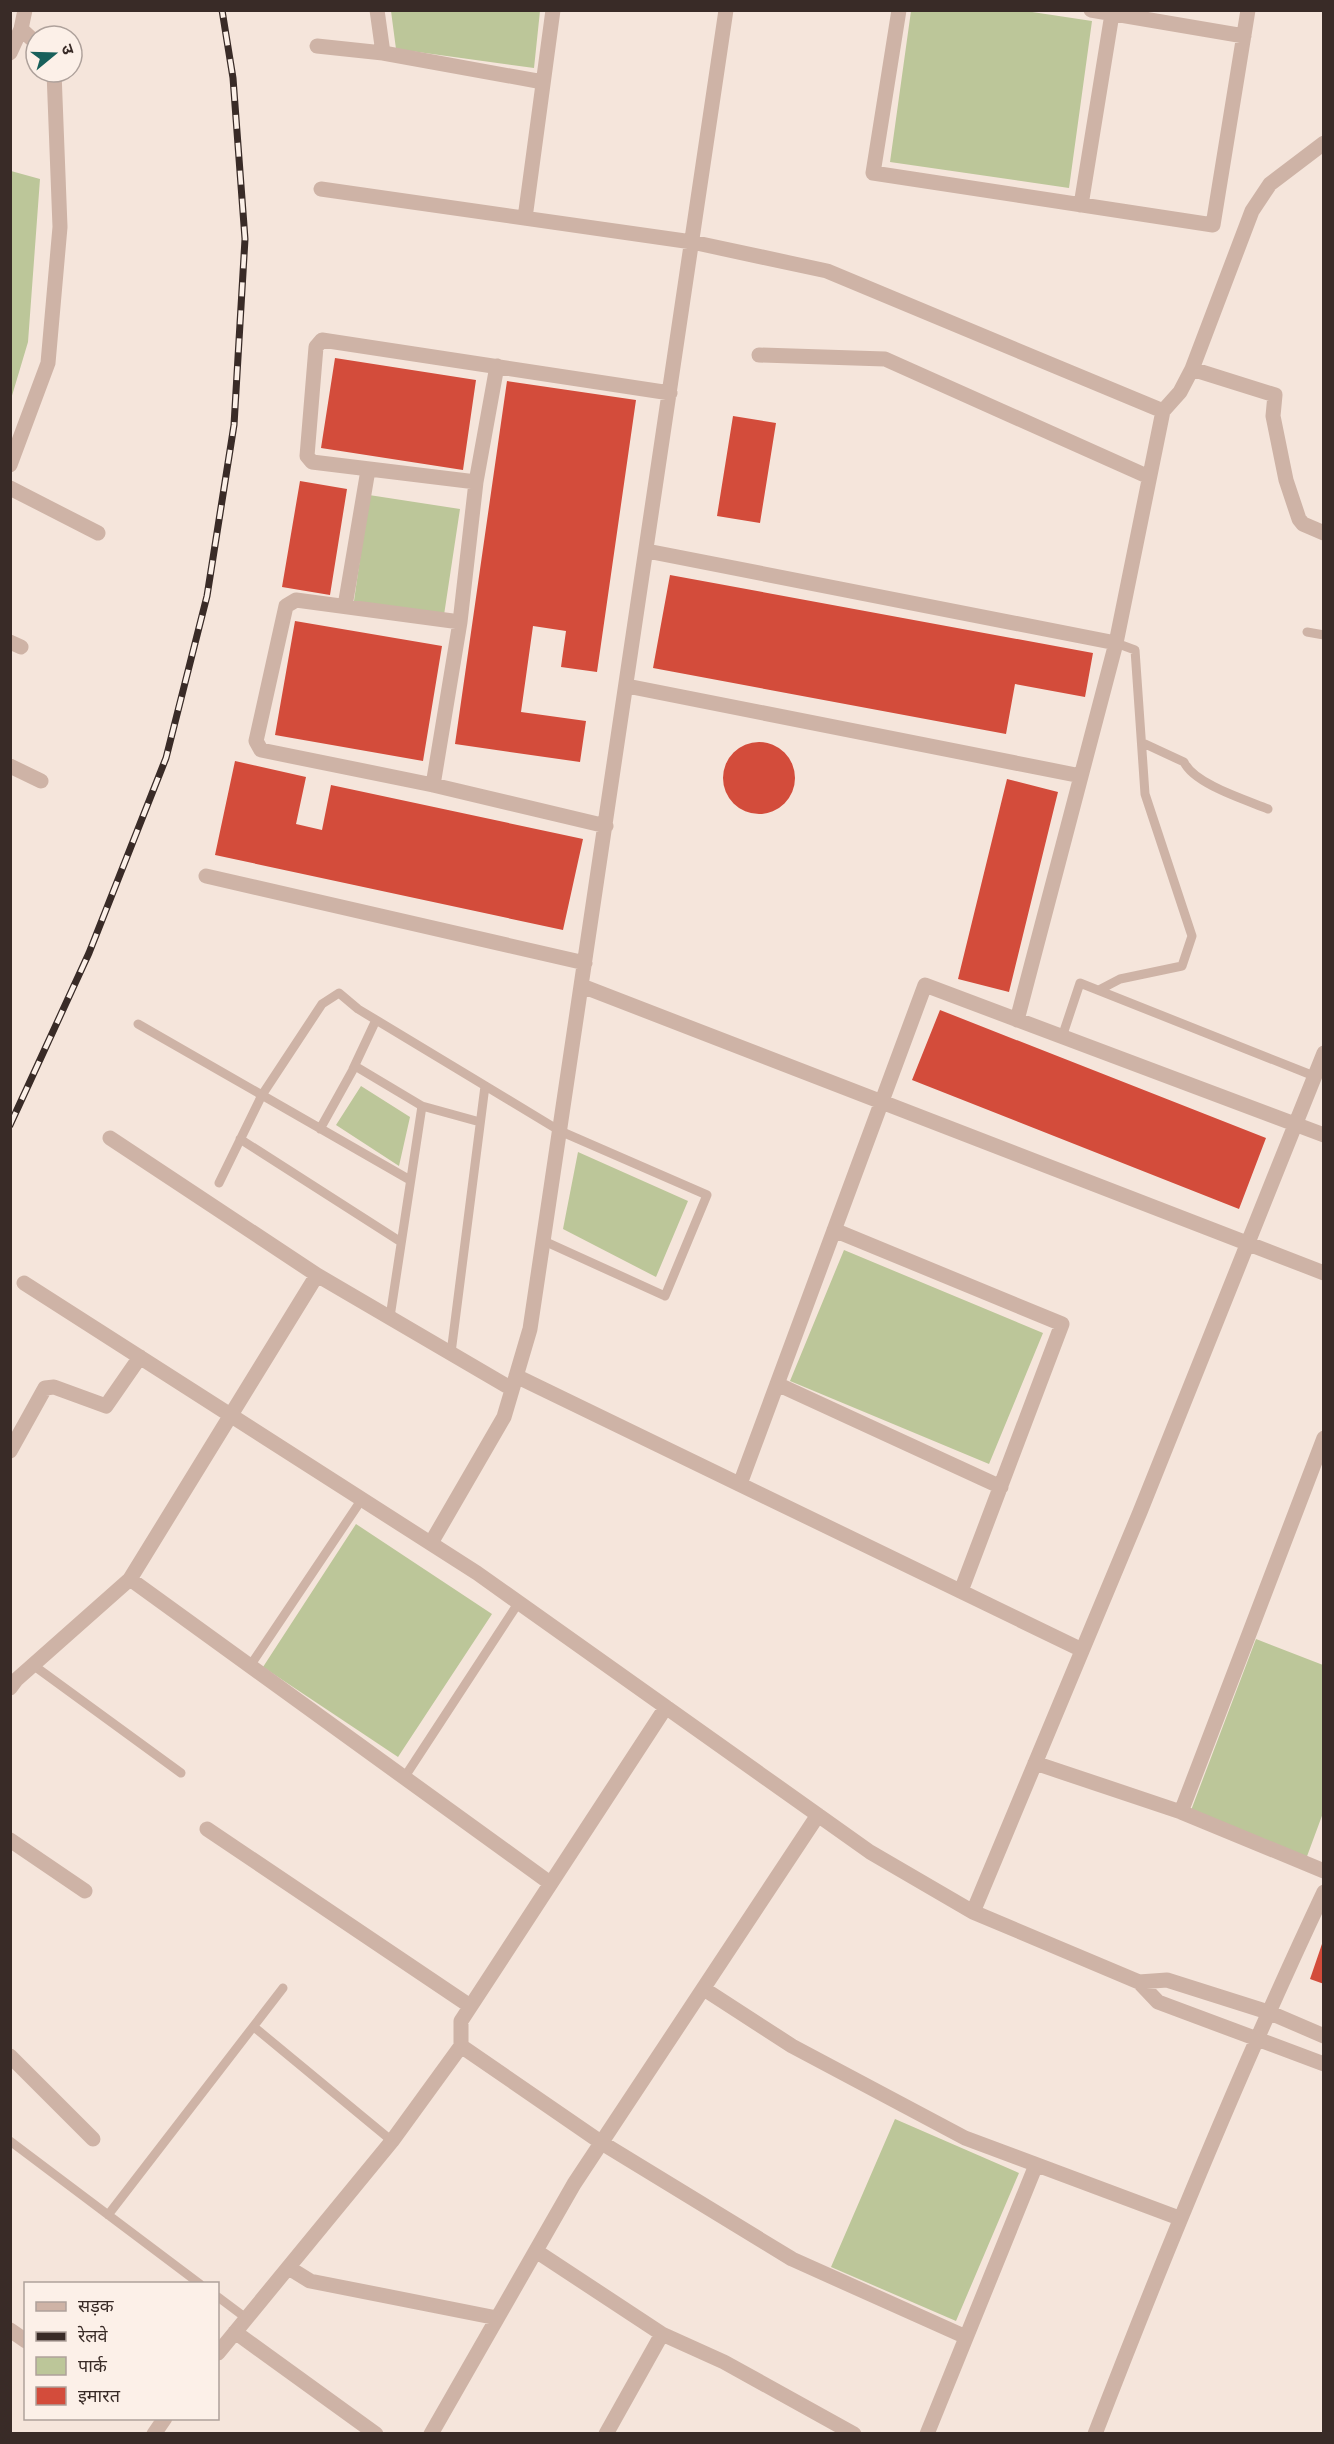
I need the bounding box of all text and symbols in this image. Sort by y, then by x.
north arrow [24,24,84,84]
text: उ [57,42,78,57]
legend [24,2282,219,2420]
text: सड़क [78,2295,115,2316]
text: रेलवे [77,2325,109,2346]
text: पार्क [78,2355,108,2376]
text: इमारत [78,2385,121,2406]

